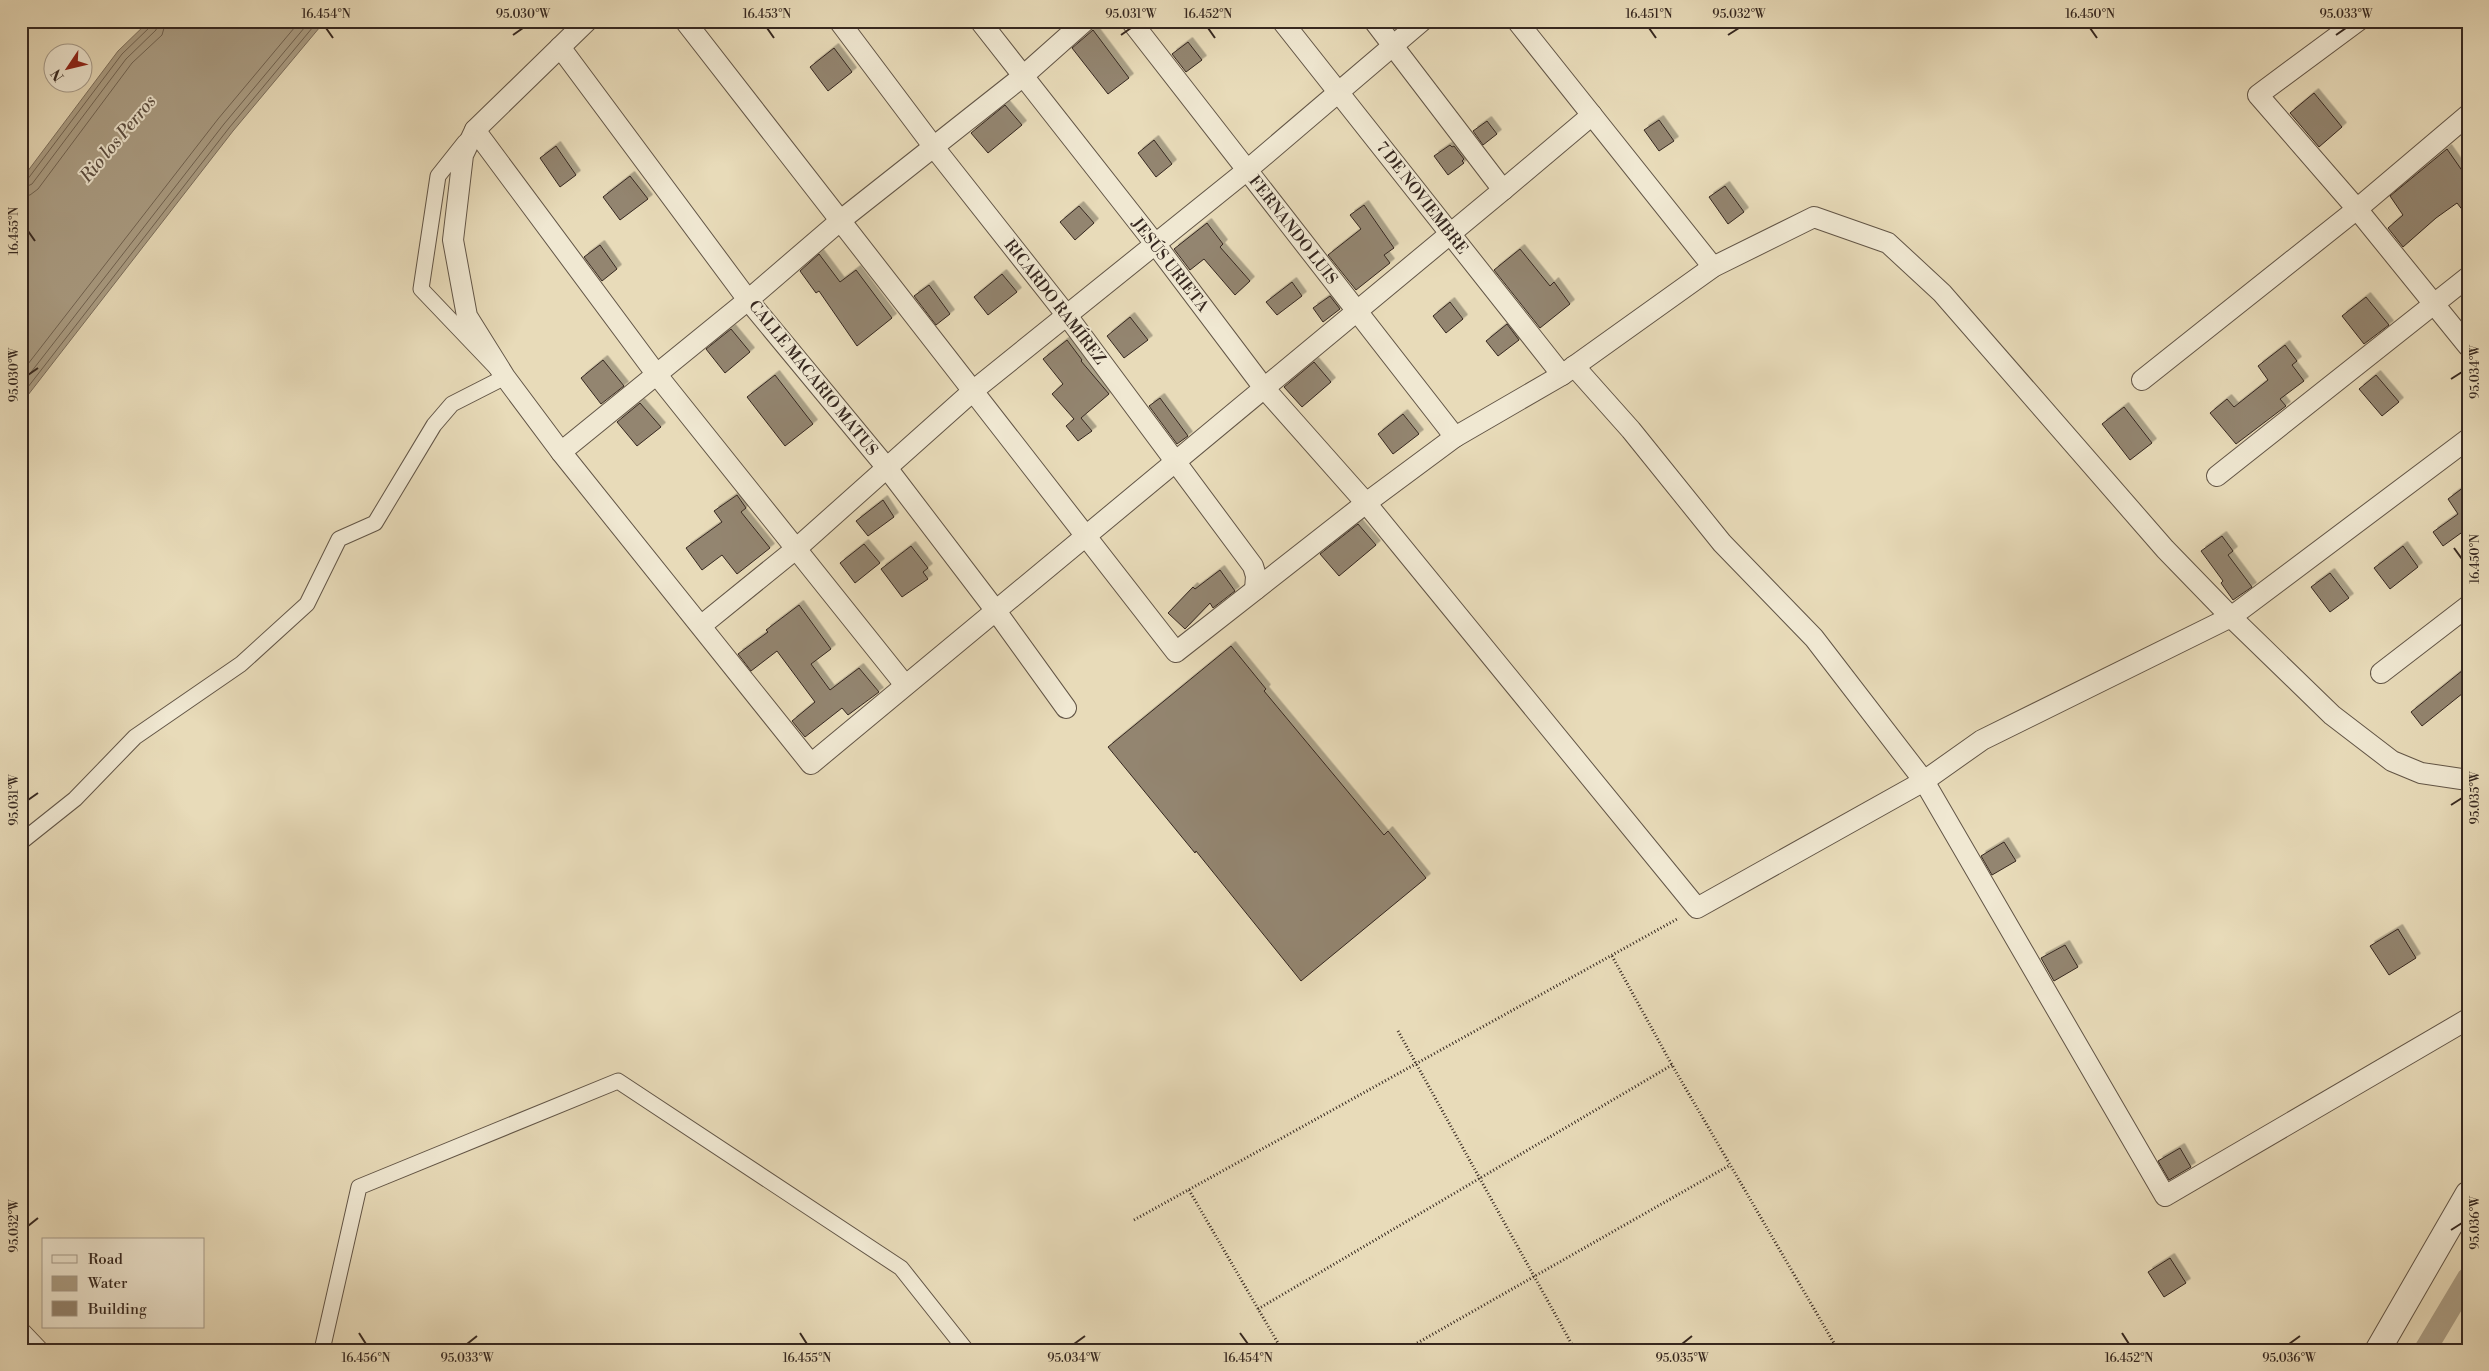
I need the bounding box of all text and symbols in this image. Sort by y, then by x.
text: 16.454°N [301,7,351,22]
text: 95.030°W [496,7,551,22]
text: 16.453°N [743,7,791,22]
text: 95.031°W [1105,7,1158,22]
text: 16.452°N [1184,7,1232,22]
text: 16.451°N [1626,7,1673,22]
text: 95.032°W [1712,7,1767,22]
text: 16.450°N [2065,7,2115,22]
text: 95.033°W [2319,7,2374,22]
north arrow [42,42,92,92]
text: N [48,65,69,85]
water label: Rio los Perros [74,91,161,188]
street label: 7 DE NOVIEMBRE [1372,138,1472,258]
street label: FERNANDO LUIS [1244,172,1342,288]
text: 16.455°N [7,207,22,255]
street label: JESÚS URIETA [1127,212,1215,317]
street label: RICARDO RAMÍREZ [1000,234,1112,369]
street label: CALLE MACARIO MATUS [744,296,882,460]
text: 95.034°W [2468,344,2483,399]
text: 95.030°W [7,347,22,402]
text: 16.450°N [2468,534,2483,584]
text: 95.035°W [2468,770,2483,825]
text: 95.031°W [7,773,22,826]
text: 95.036°W [2468,1195,2483,1250]
text: 95.032°W [7,1198,22,1253]
legend [42,1238,205,1328]
text: Road [88,1250,123,1269]
text: Water [87,1274,128,1293]
text: Building [87,1300,147,1319]
text: 16.456°N [341,1351,391,1366]
text: 95.033°W [440,1351,495,1366]
text: 16.455°N [783,1351,831,1366]
text: 95.034°W [1047,1351,1102,1366]
text: 16.454°N [1223,1351,1273,1366]
text: 95.035°W [1655,1351,1710,1366]
text: 16.452°N [2105,1351,2153,1366]
text: 95.036°W [2262,1351,2317,1366]

